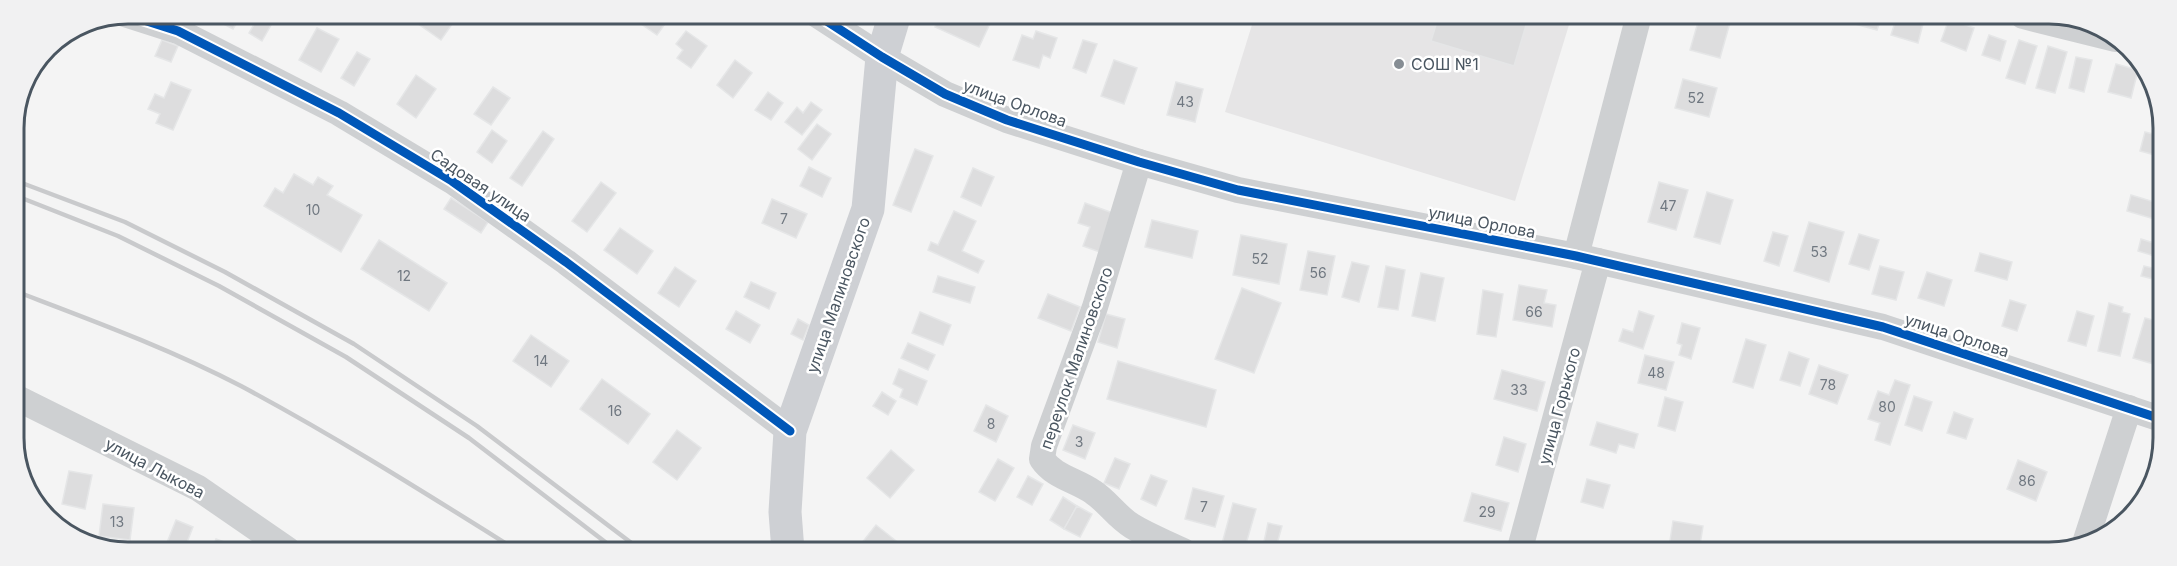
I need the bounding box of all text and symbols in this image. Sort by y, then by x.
place label: СОШ №1 [1411,54,1479,74]
marker: СОШ №1 [1392,57,1406,71]
street label: улица Орлова [960,75,1070,131]
house number: 52 [1687,89,1705,106]
house number: 43 [1176,93,1194,110]
street label: Садовая улица [427,144,535,226]
house number: 47 [1660,197,1677,214]
house number: 10 [306,201,320,218]
street label: улица Орлова [1427,202,1537,242]
house number: 7 [780,210,788,227]
street label: улица Малиновского [802,214,874,376]
house number: 53 [1810,243,1828,260]
house number: 52 [1251,250,1269,267]
street label: переулок Малиновского [1035,264,1117,452]
house number: 56 [1309,264,1327,281]
house number: 12 [397,267,411,284]
house number: 66 [1525,303,1543,320]
street label: улица Орлова [1902,309,2012,361]
street label: улица Горького [1534,345,1584,467]
house number: 14 [534,352,548,369]
house number: 48 [1647,364,1665,381]
house number: 78 [1820,376,1836,393]
house number: 33 [1510,381,1528,398]
house number: 80 [1878,398,1896,415]
house number: 16 [608,402,622,419]
house number: 8 [987,415,995,432]
street label: улица Лыкова [102,433,208,503]
house number: 3 [1075,433,1083,450]
house number: 86 [2018,472,2036,489]
house number: 7 [1200,498,1208,515]
house number: 29 [1478,503,1496,520]
house number: 13 [110,513,124,530]

